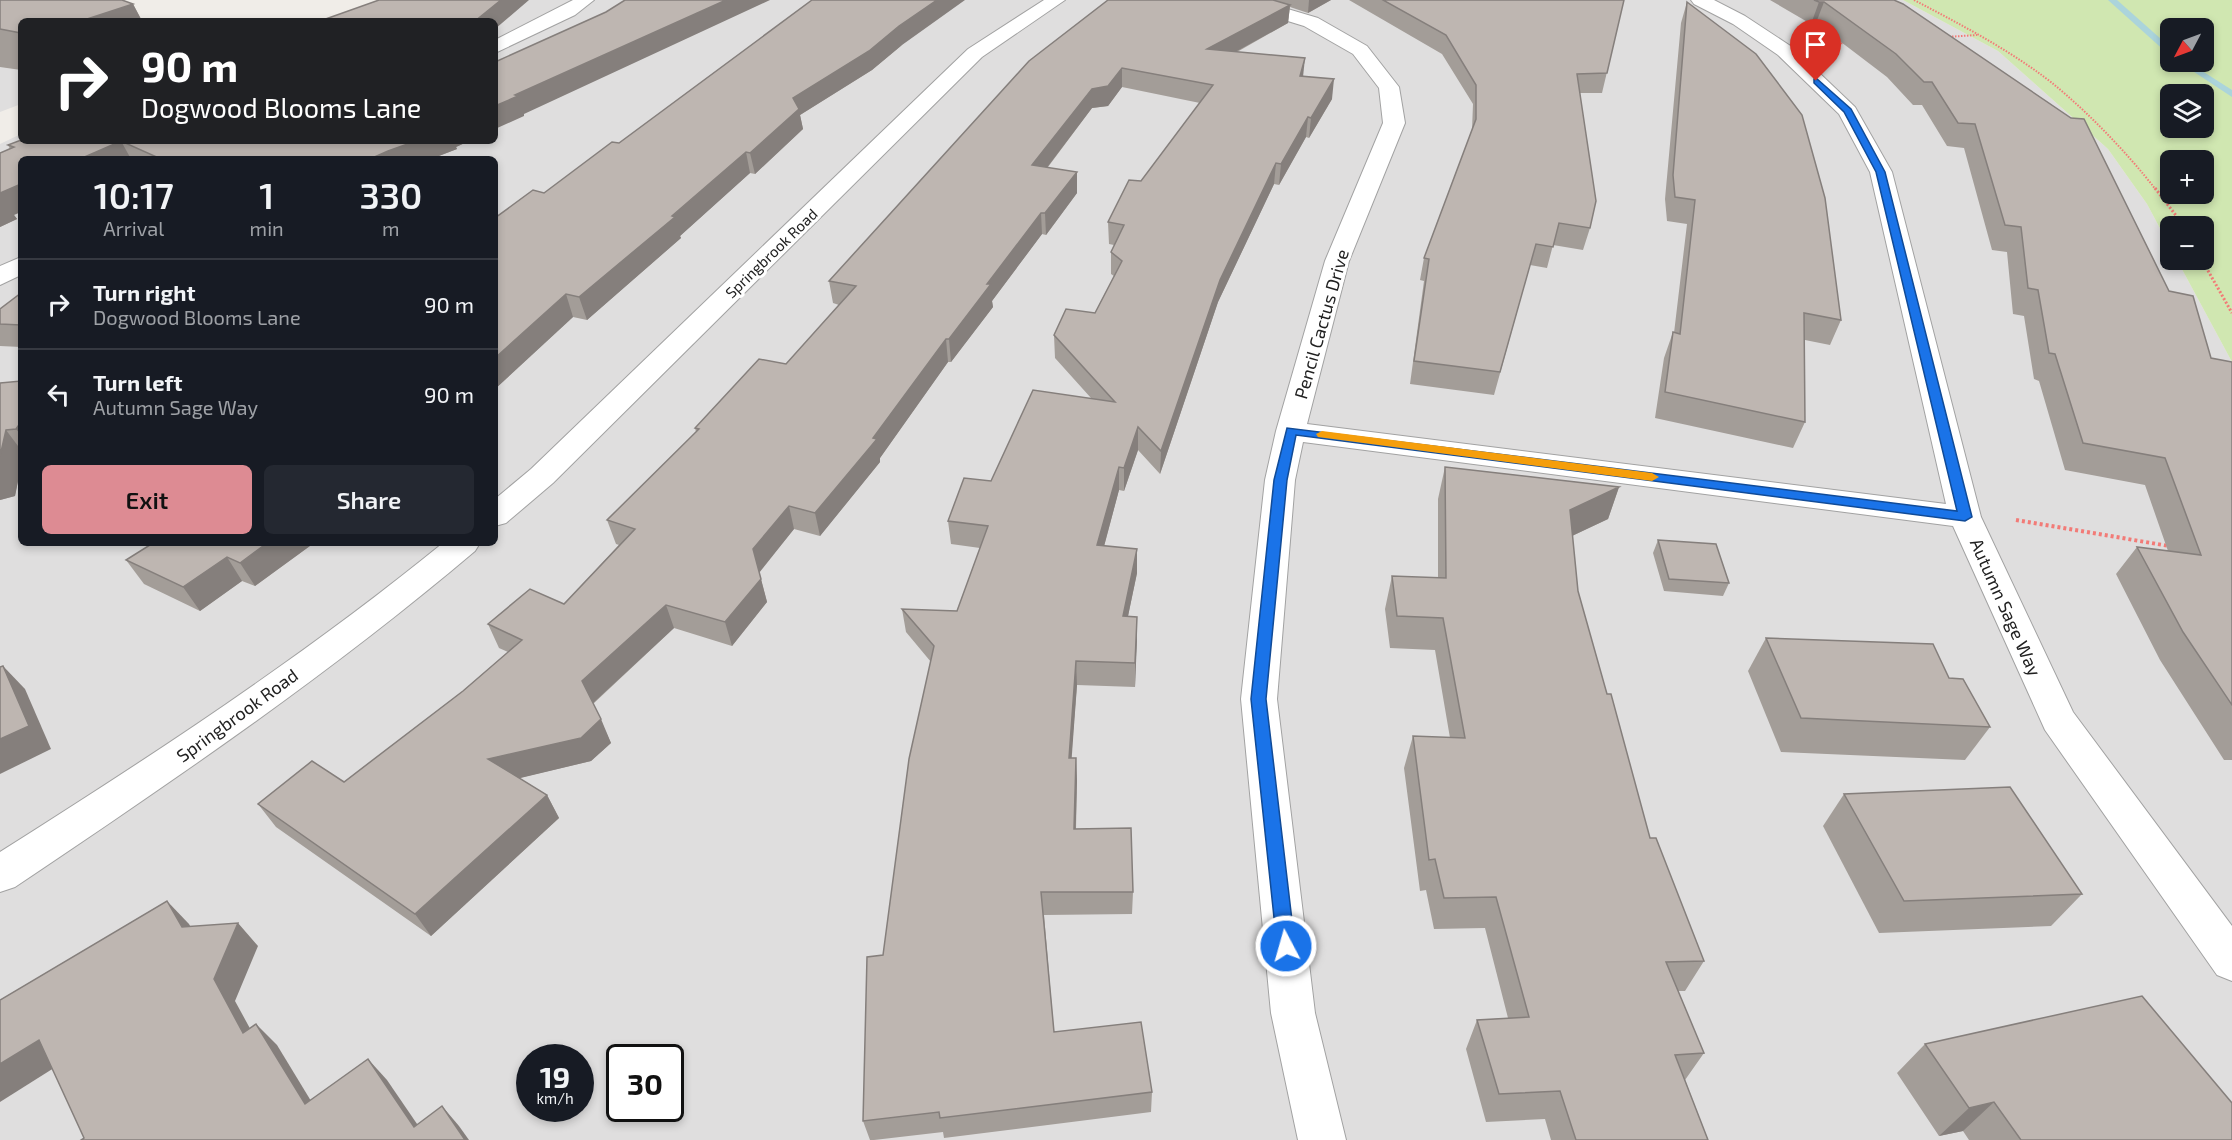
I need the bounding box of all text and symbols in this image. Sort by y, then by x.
north arrow [2160,18,2214,72]
map controls [2160,18,2214,270]
pin [1790,19,1841,81]
icon: arrive [1799,28,1832,61]
text: 90 m [141,40,238,90]
icon: right [42,42,120,120]
button: layers [2160,84,2214,138]
text: Dogwood Blooms Lane [141,91,421,123]
button: + [2160,150,2214,204]
text: 10:17 [94,173,174,216]
text: 1 [259,173,274,216]
text: 330 [359,173,422,216]
street label: Springbrook Road [721,205,821,301]
text: Arrival [103,216,164,240]
text: min [250,216,284,240]
text: m [382,216,400,240]
button: − [2160,216,2214,270]
street label: Pencil Cactus Drive [1289,247,1353,401]
text: Turn right [93,279,195,305]
icon: right [42,288,75,321]
text: 90 m [424,291,474,317]
text: Dogwood Blooms Lane [93,305,301,329]
text: Turn left [93,369,182,395]
icon: left [42,378,75,411]
text: 90 m [424,381,474,407]
text: Autumn Sage Way [93,395,258,419]
button: Exit [42,465,252,534]
button: Share [264,465,474,534]
street label: Autumn Sage Way [1966,535,2046,680]
street label: Springbrook Road [172,664,302,766]
position arrow [1254,914,1318,978]
speed limit sign: 30 [606,1044,684,1122]
text: 19 [540,1058,570,1094]
text: km/h [536,1089,574,1107]

